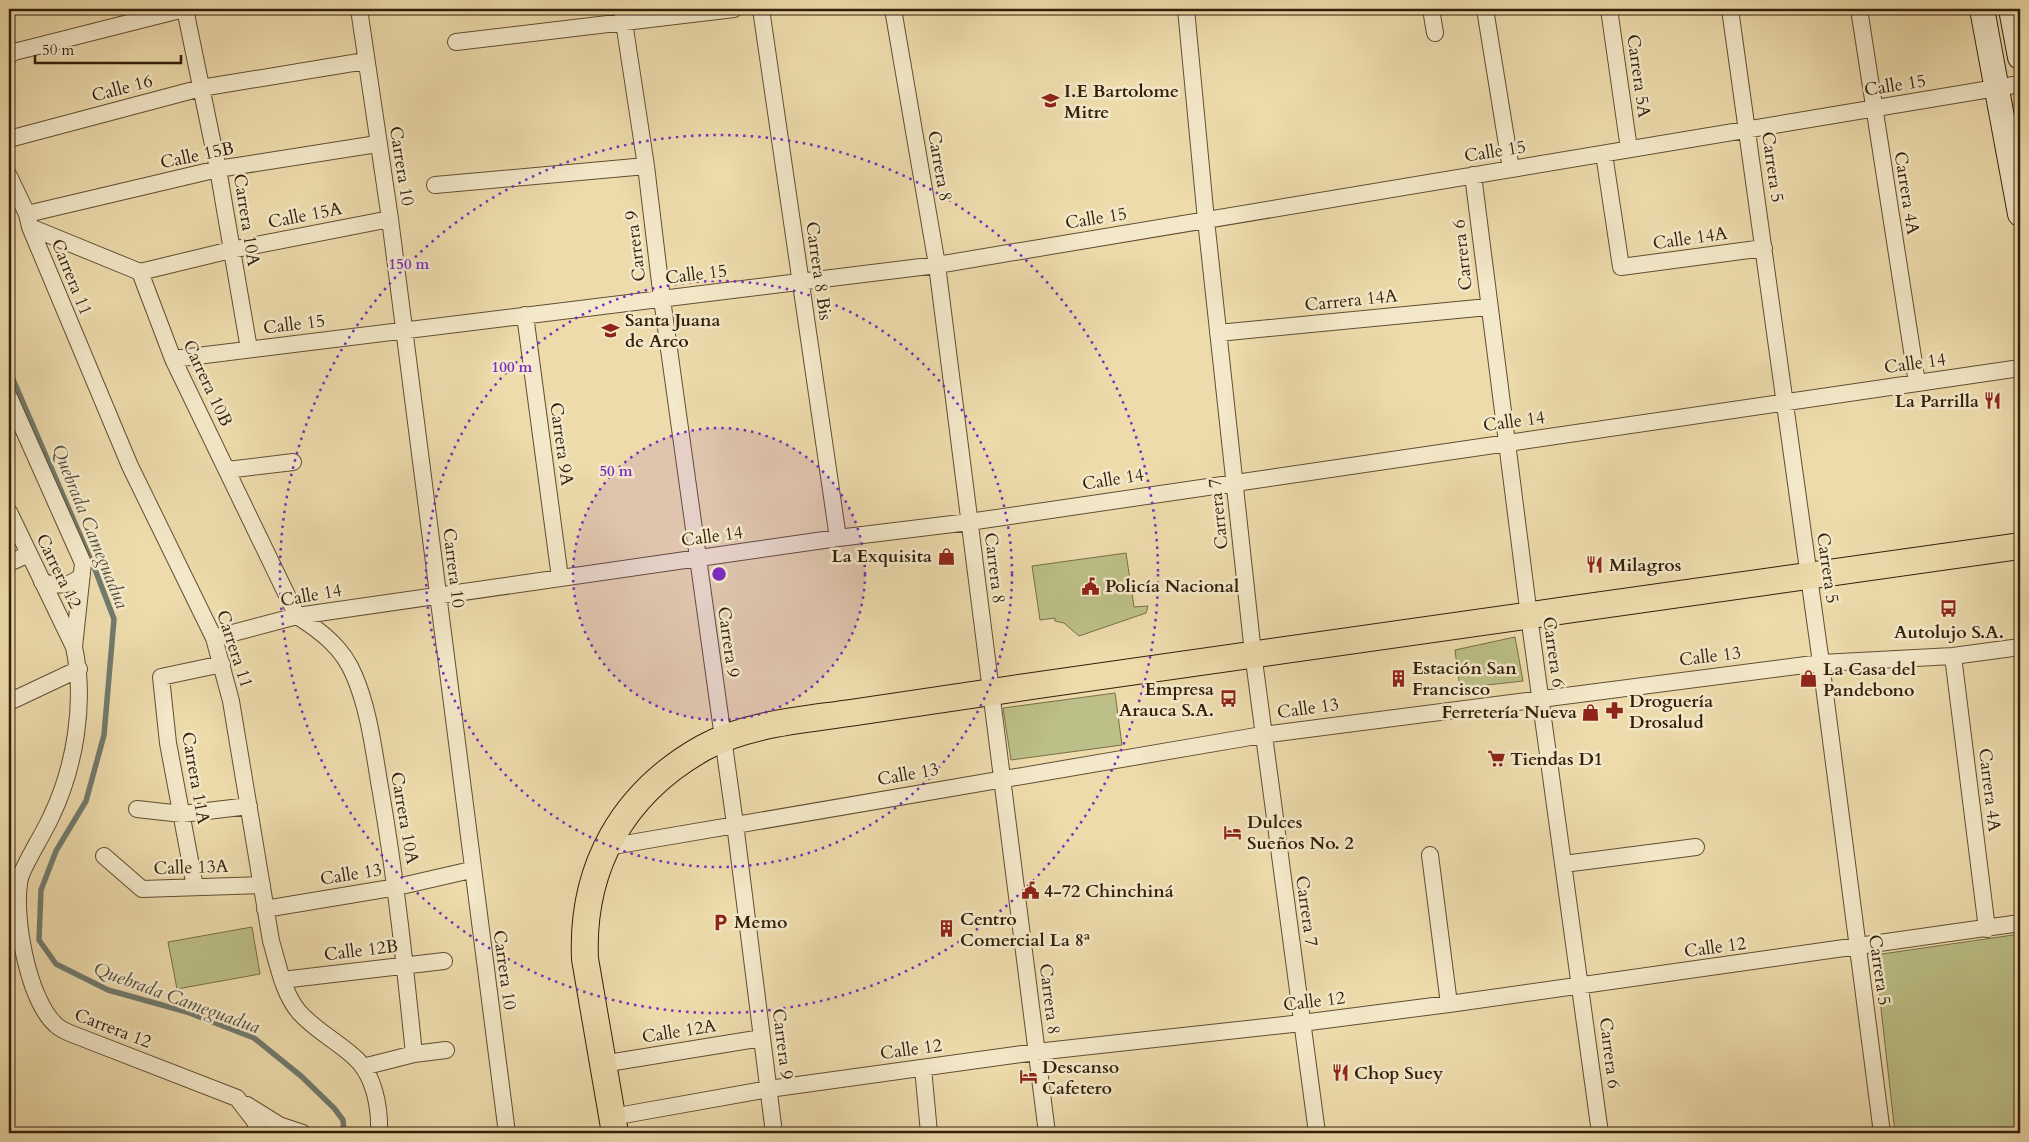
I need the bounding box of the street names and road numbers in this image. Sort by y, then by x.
street label: Carrera 5A [1620,33,1657,120]
street label: Calle 16 [89,68,155,109]
street label: Calle 15 [1862,68,1928,103]
street label: Carrera 10 [383,124,420,208]
street label: Carrera 8 [921,129,958,203]
street label: Carrera 5 [1755,130,1790,204]
street label: Calle 15 [1462,134,1528,169]
street label: Calle 15B [158,136,236,175]
street label: Carrera 4A [1888,150,1925,237]
street label: Carrera 10A [227,172,266,268]
street label: Calle 15A [266,196,344,235]
street label: Calle 15 [1063,201,1129,236]
street label: Carrera 9 [619,209,652,283]
street label: Carrera 6 [1446,218,1479,292]
street label: Carrera 8 Bis [799,220,838,322]
street label: Calle 14A [1651,221,1729,256]
street label: Carrera 11 [45,235,98,319]
street label: Calle 15 [664,258,728,291]
street label: Carrera 14A [1303,283,1399,318]
street label: Calle 15 [262,308,326,341]
street label: Carrera 10B [177,336,238,431]
street label: Calle 14 [1883,347,1948,380]
street label: Carrera 9A [543,401,580,488]
street label: Calle 14 [1482,405,1547,438]
street label: Calle 14 [1080,462,1146,497]
street label: Carrera 7 [1202,477,1235,551]
street label: Calle 14 [680,520,745,553]
street label: Carrera 10 [436,527,471,610]
street label: Carrera 12 [30,530,87,613]
street label: Carrera 8 [978,531,1011,605]
street label: Carrera 5 [1810,531,1845,605]
street label: Calle 14 [278,578,344,613]
street label: Carrera 9 [711,605,746,679]
street label: Carrera 11 [210,607,259,691]
street label: Carrera 6 [1536,615,1571,689]
street label: Calle 13 [1678,640,1742,673]
street label: Calle 13 [1276,692,1341,725]
street label: Carrera 11A [175,730,216,826]
street label: Carrera 4A [1972,747,2007,833]
street label: Calle 13 [875,757,941,792]
street label: Carrera 10A [384,770,425,866]
street label: Calle 13A [153,854,229,881]
street label: Calle 13 [318,857,384,892]
street label: Carrera 7 [1289,874,1324,948]
street label: Carrera 10 [487,928,522,1012]
street label: Calle 12 [1683,931,1748,964]
street label: Carrera 5 [1862,933,1897,1007]
street label: Calle 12B [323,934,400,967]
street label: Carrera 8 [1033,962,1066,1036]
street label: Calle 12 [1282,985,1346,1018]
street label: Carrera 12 [71,1002,155,1055]
street label: Carrera 9 [766,1007,799,1081]
street label: Calle 12A [640,1013,718,1050]
street label: Carrera 6 [1593,1016,1626,1090]
street label: Calle 12 [879,1033,944,1066]

